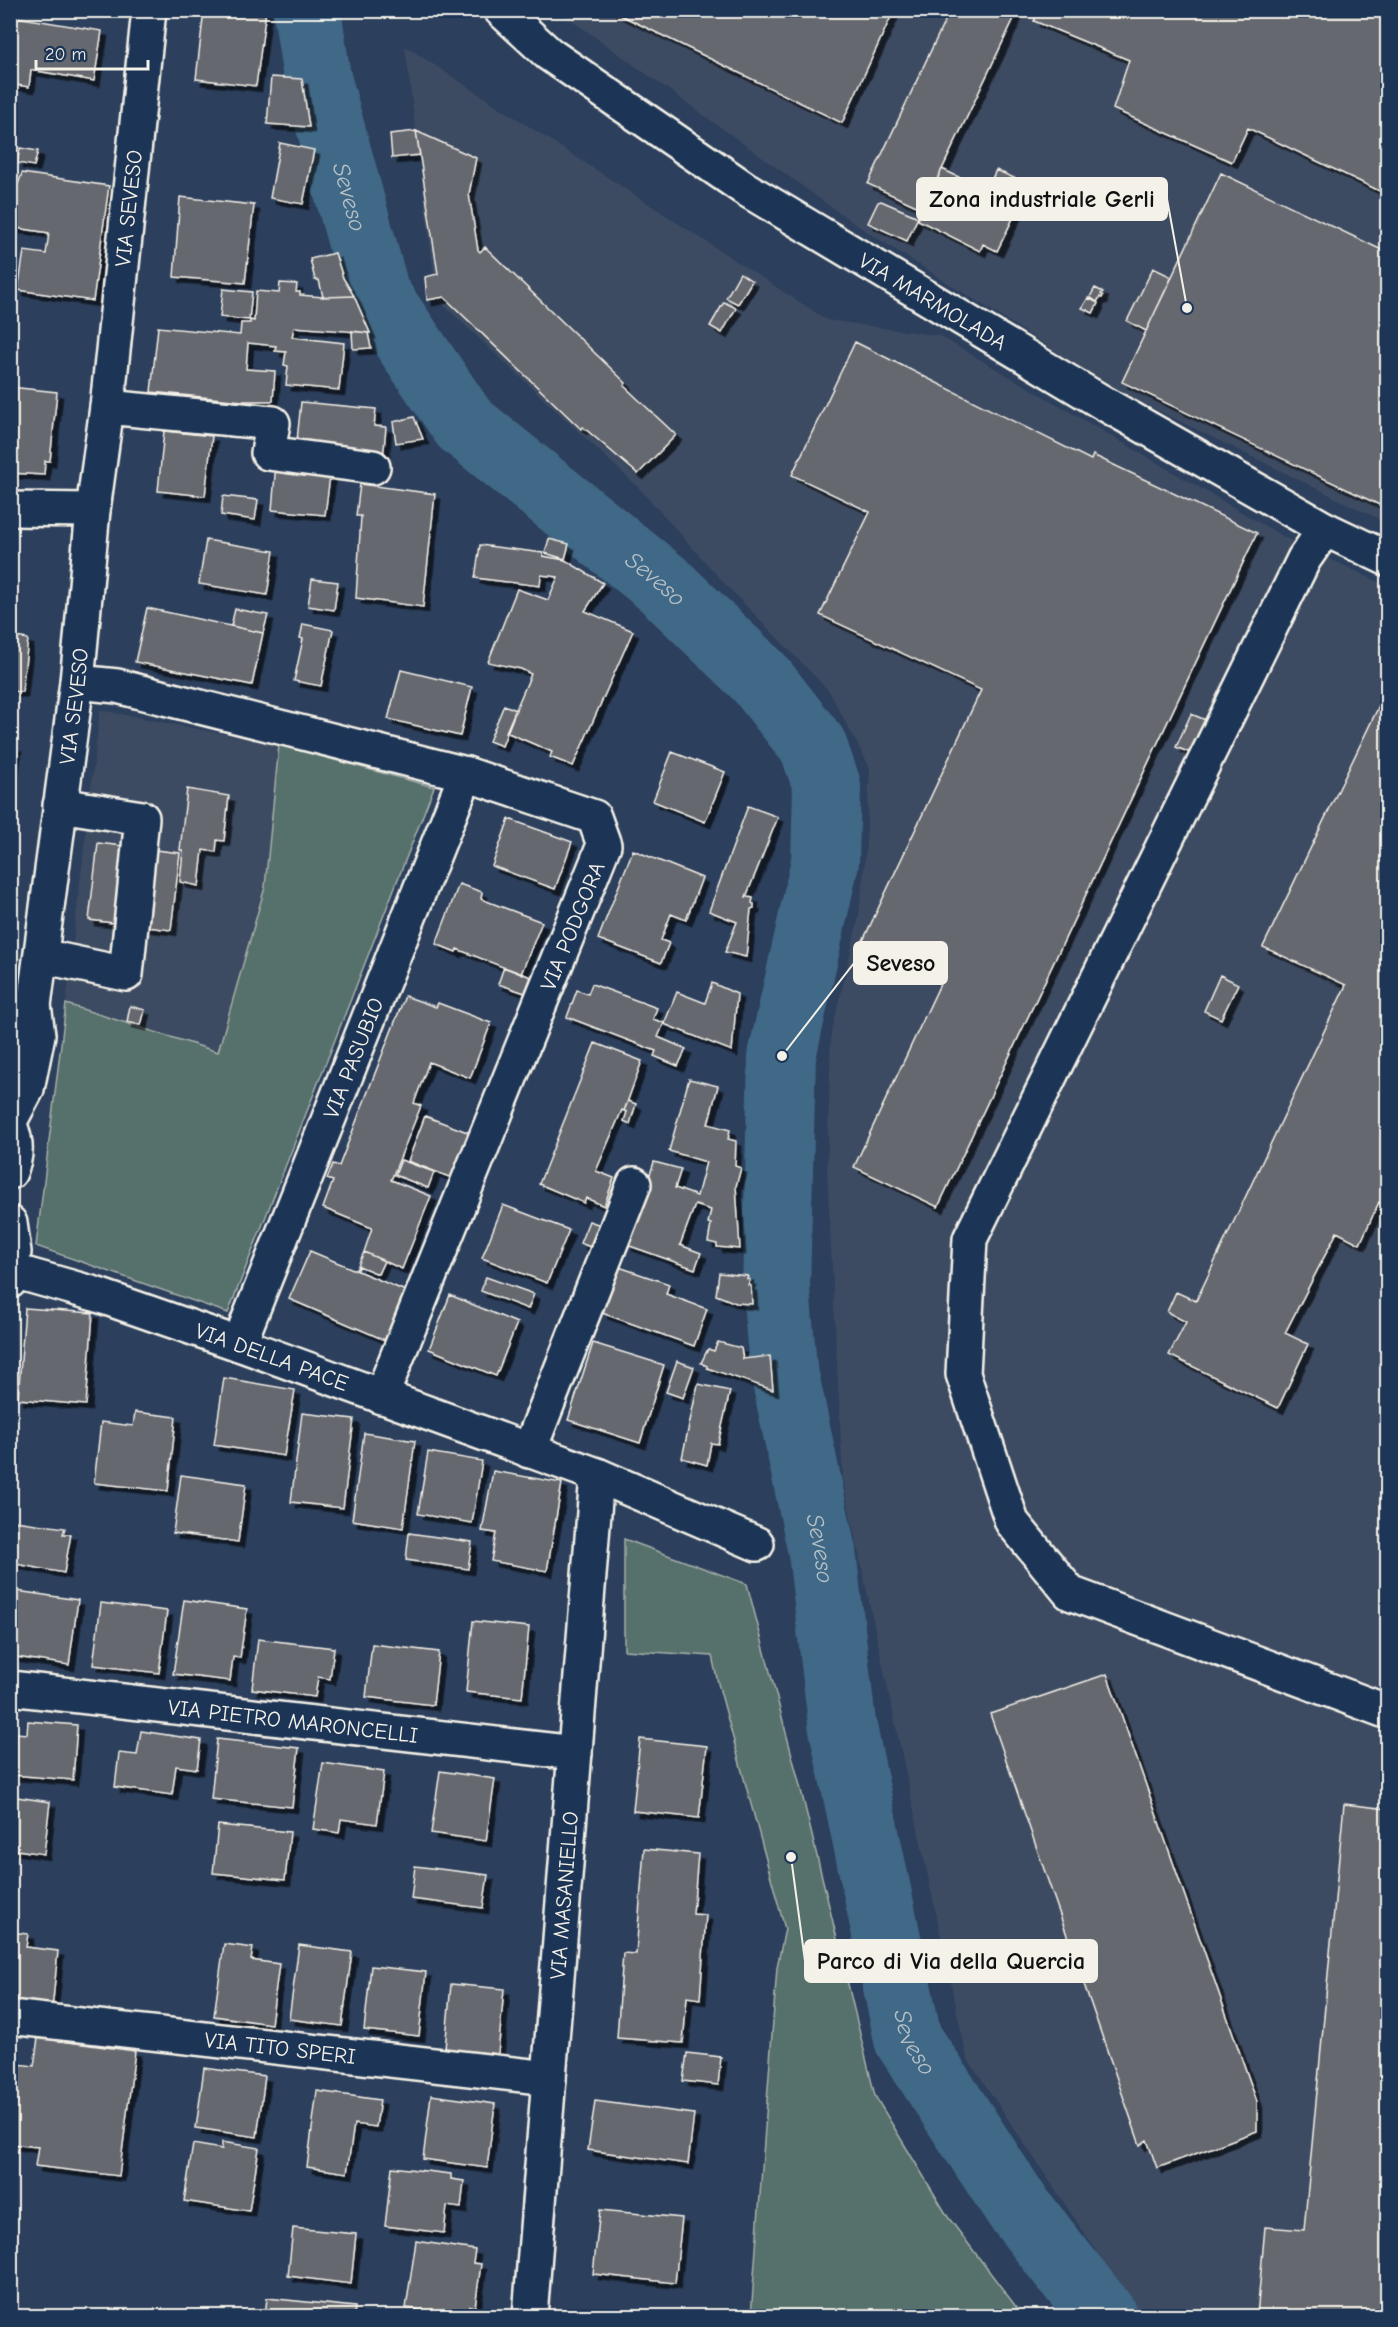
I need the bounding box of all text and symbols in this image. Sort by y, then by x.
scale bar [36,33,148,71]
text: 20 m [45,44,86,65]
street label: VIA SEVESO [110,149,148,268]
water label: Seveso [327,159,372,234]
callout: Zona industriale Gerli [917,178,1167,220]
text: Zona industriale Gerli [929,185,1155,213]
street label: VIA MARMOLADA [854,248,1011,356]
water label: Seveso [620,546,691,612]
street label: VIA SEVESO [54,647,94,766]
street label: VIA PODGORA [535,858,611,995]
callout: Seveso [854,942,947,984]
text: Seveso [866,949,936,977]
street label: VIA PASUBIO [318,994,390,1122]
street label: VIA DELLA PACE [192,1318,352,1397]
water label: Seveso [800,1511,840,1585]
street label: VIA PIETRO MARONCELLI [167,1694,419,1749]
street label: VIA MASANIELLO [545,1810,584,1981]
callout: Parco di Via della Quercia [805,1940,1097,1982]
text: Parco di Via della Quercia [817,1947,1085,1975]
water label: Seveso [888,2007,942,2080]
street label: VIA TITO SPERI [203,2027,357,2070]

